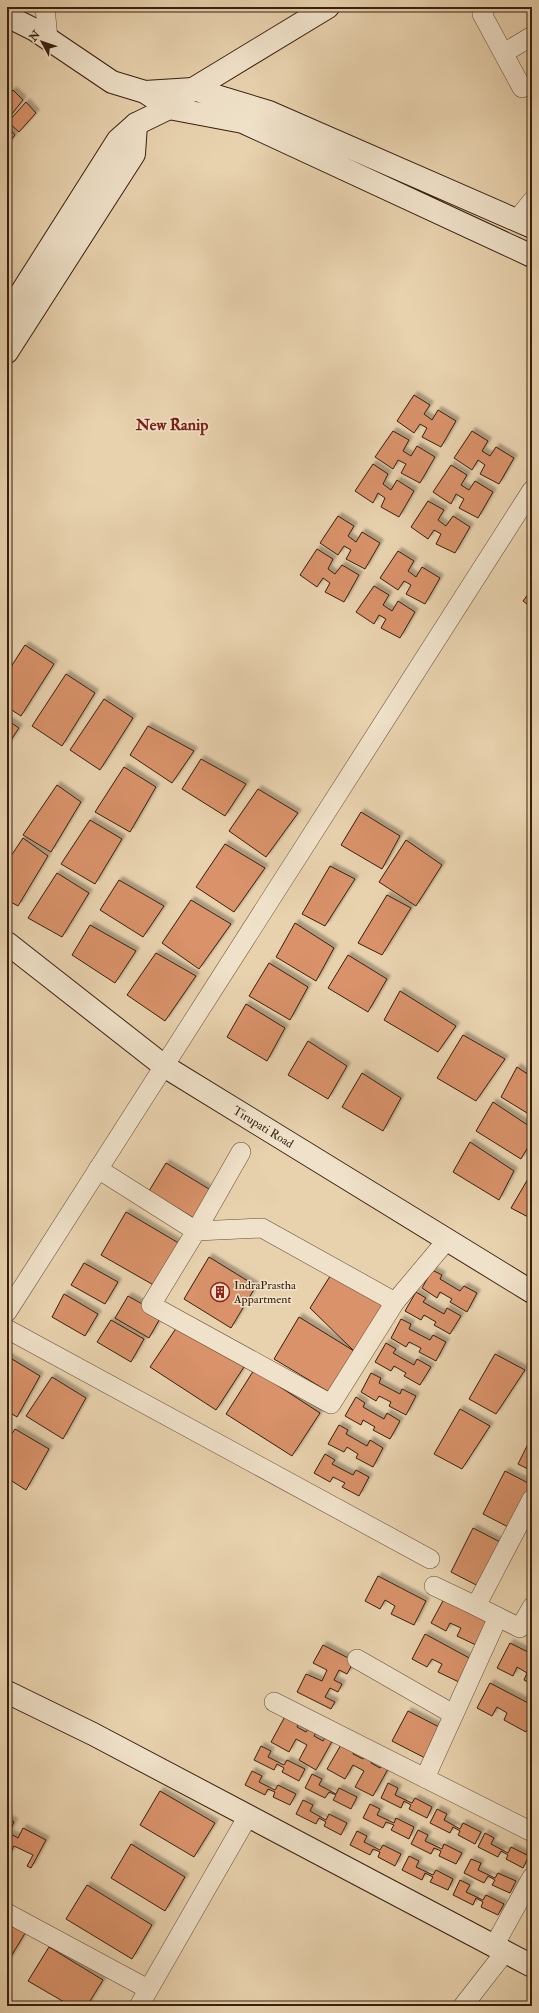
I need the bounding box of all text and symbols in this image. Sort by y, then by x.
north arrow [22,22,62,62]
text: N [26,27,44,45]
district label: New Ranip [135,415,208,436]
street label: Tirupati Road [230,1103,296,1151]
place label: IndraPrastha Appartment [233,1278,297,1307]
building icon: IndraPrastha Appartment [209,1281,231,1303]

